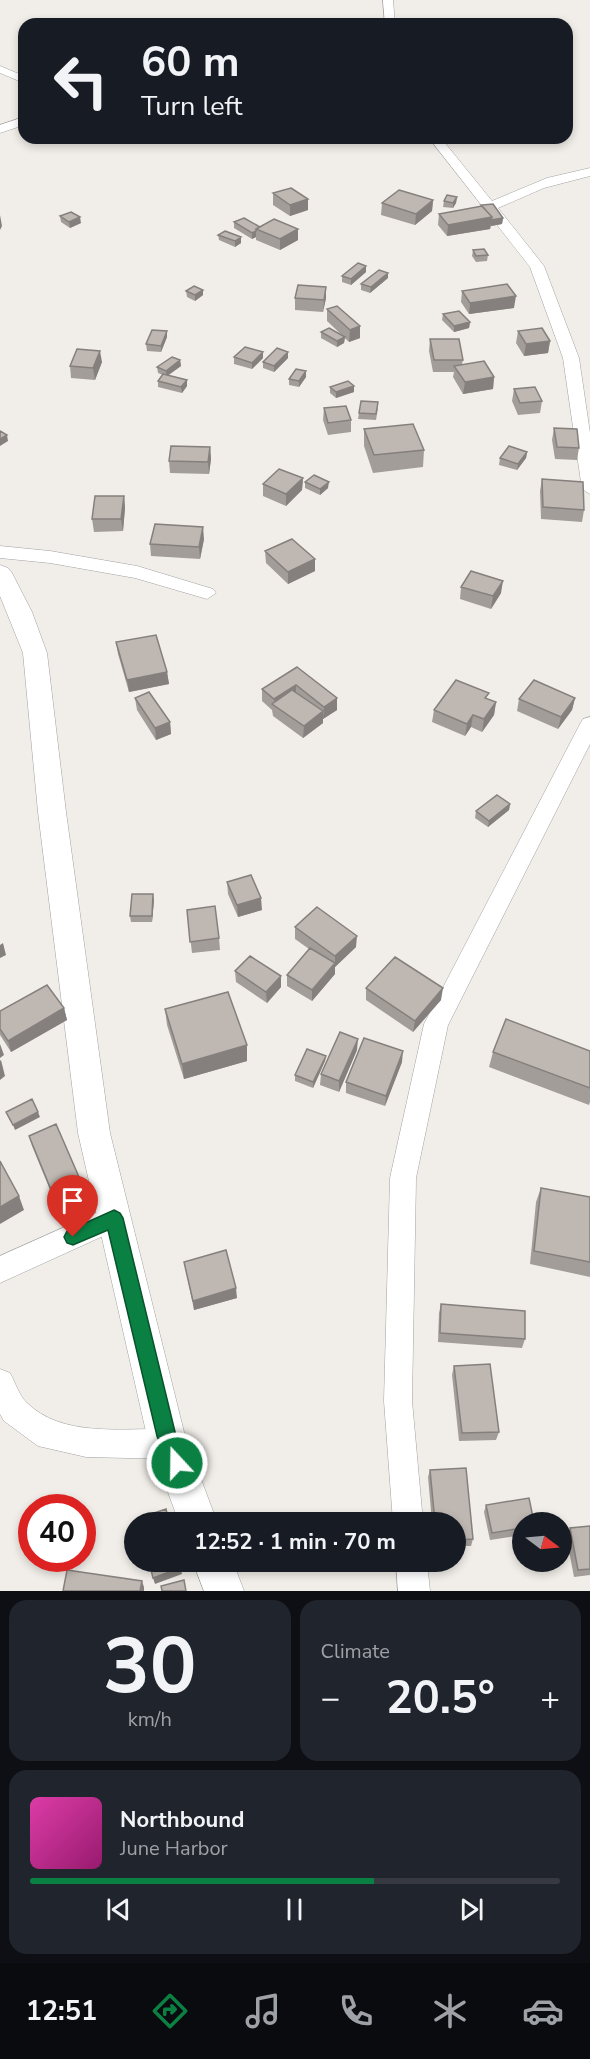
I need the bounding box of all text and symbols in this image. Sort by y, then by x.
text: 60 m [141,34,240,91]
icon: left [42,42,120,120]
text: Turn left [141,88,242,125]
pin [47,1175,98,1237]
icon: arrive [56,1184,89,1217]
position arrow [145,1431,209,1495]
speed limit sign: 40 [18,1494,96,1572]
north arrow [512,1512,572,1572]
map controls [512,1512,572,1572]
text: 12:52 · 1 min · 70 m [194,1527,396,1557]
text: 30 [103,1613,197,1720]
text: Climate [321,1638,390,1665]
text: 20.5° [386,1668,495,1729]
text: − [321,1676,340,1721]
text: + [540,1676,560,1721]
text: km/h [128,1706,172,1733]
text: Northbound [120,1805,244,1835]
text: June Harbor [120,1835,228,1862]
icon: previous [102,1893,135,1926]
icon: pause [278,1893,311,1926]
icon: next [455,1893,488,1926]
icon: directions [149,1990,191,2032]
icon: music [242,1990,284,2032]
icon: phone [335,1990,377,2032]
icon: climate [429,1990,471,2032]
icon: car [522,1990,564,2032]
text: 12:51 [26,1993,97,2030]

